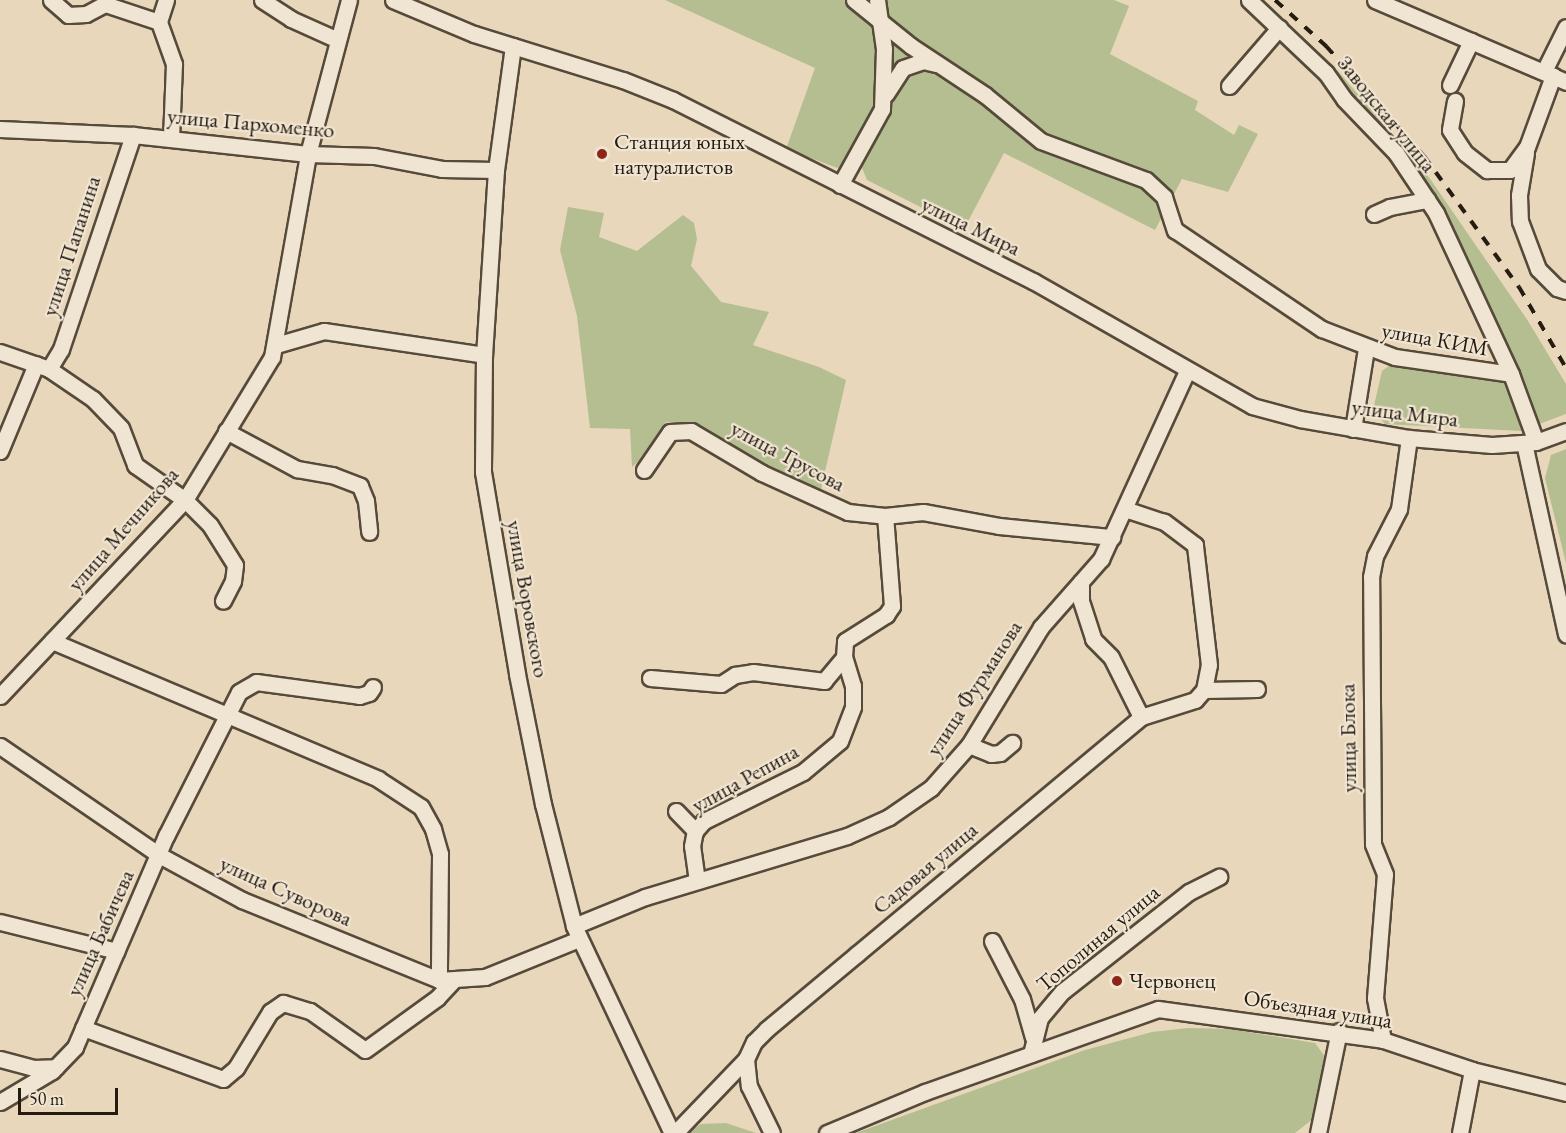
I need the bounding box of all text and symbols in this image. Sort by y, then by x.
street label: Заводская улица [1332,50,1442,178]
street label: улица Пархоменко [166,103,336,143]
place label: Станция юных натуралистов [614,128,745,180]
marker: Станция юных натуралистов [595,147,609,161]
street label: улица Папанина [36,173,106,319]
street label: улица Мира [917,191,1025,261]
street label: улица КИМ [1380,317,1490,361]
street label: улица Мира [1350,393,1460,433]
street label: улица Трусова [726,415,850,497]
street label: улица Мечникова [62,462,184,596]
street label: улица Воровского [501,518,555,680]
street label: улица Фурманова [920,615,1028,761]
street label: улица Блока [1334,683,1362,793]
street label: улица Репина [687,738,803,818]
street label: Садовая улица [867,816,983,920]
street label: улица Суворова [216,850,356,932]
street label: улица Бабичева [60,866,140,1000]
street label: Тополиная улица [1031,879,1165,997]
place label: Червонец [1129,968,1215,994]
marker: Червонец [1110,974,1124,988]
street label: Объездная улица [1242,984,1394,1034]
scale bar [21,1076,122,1114]
text: 50 m [29,1087,64,1110]

